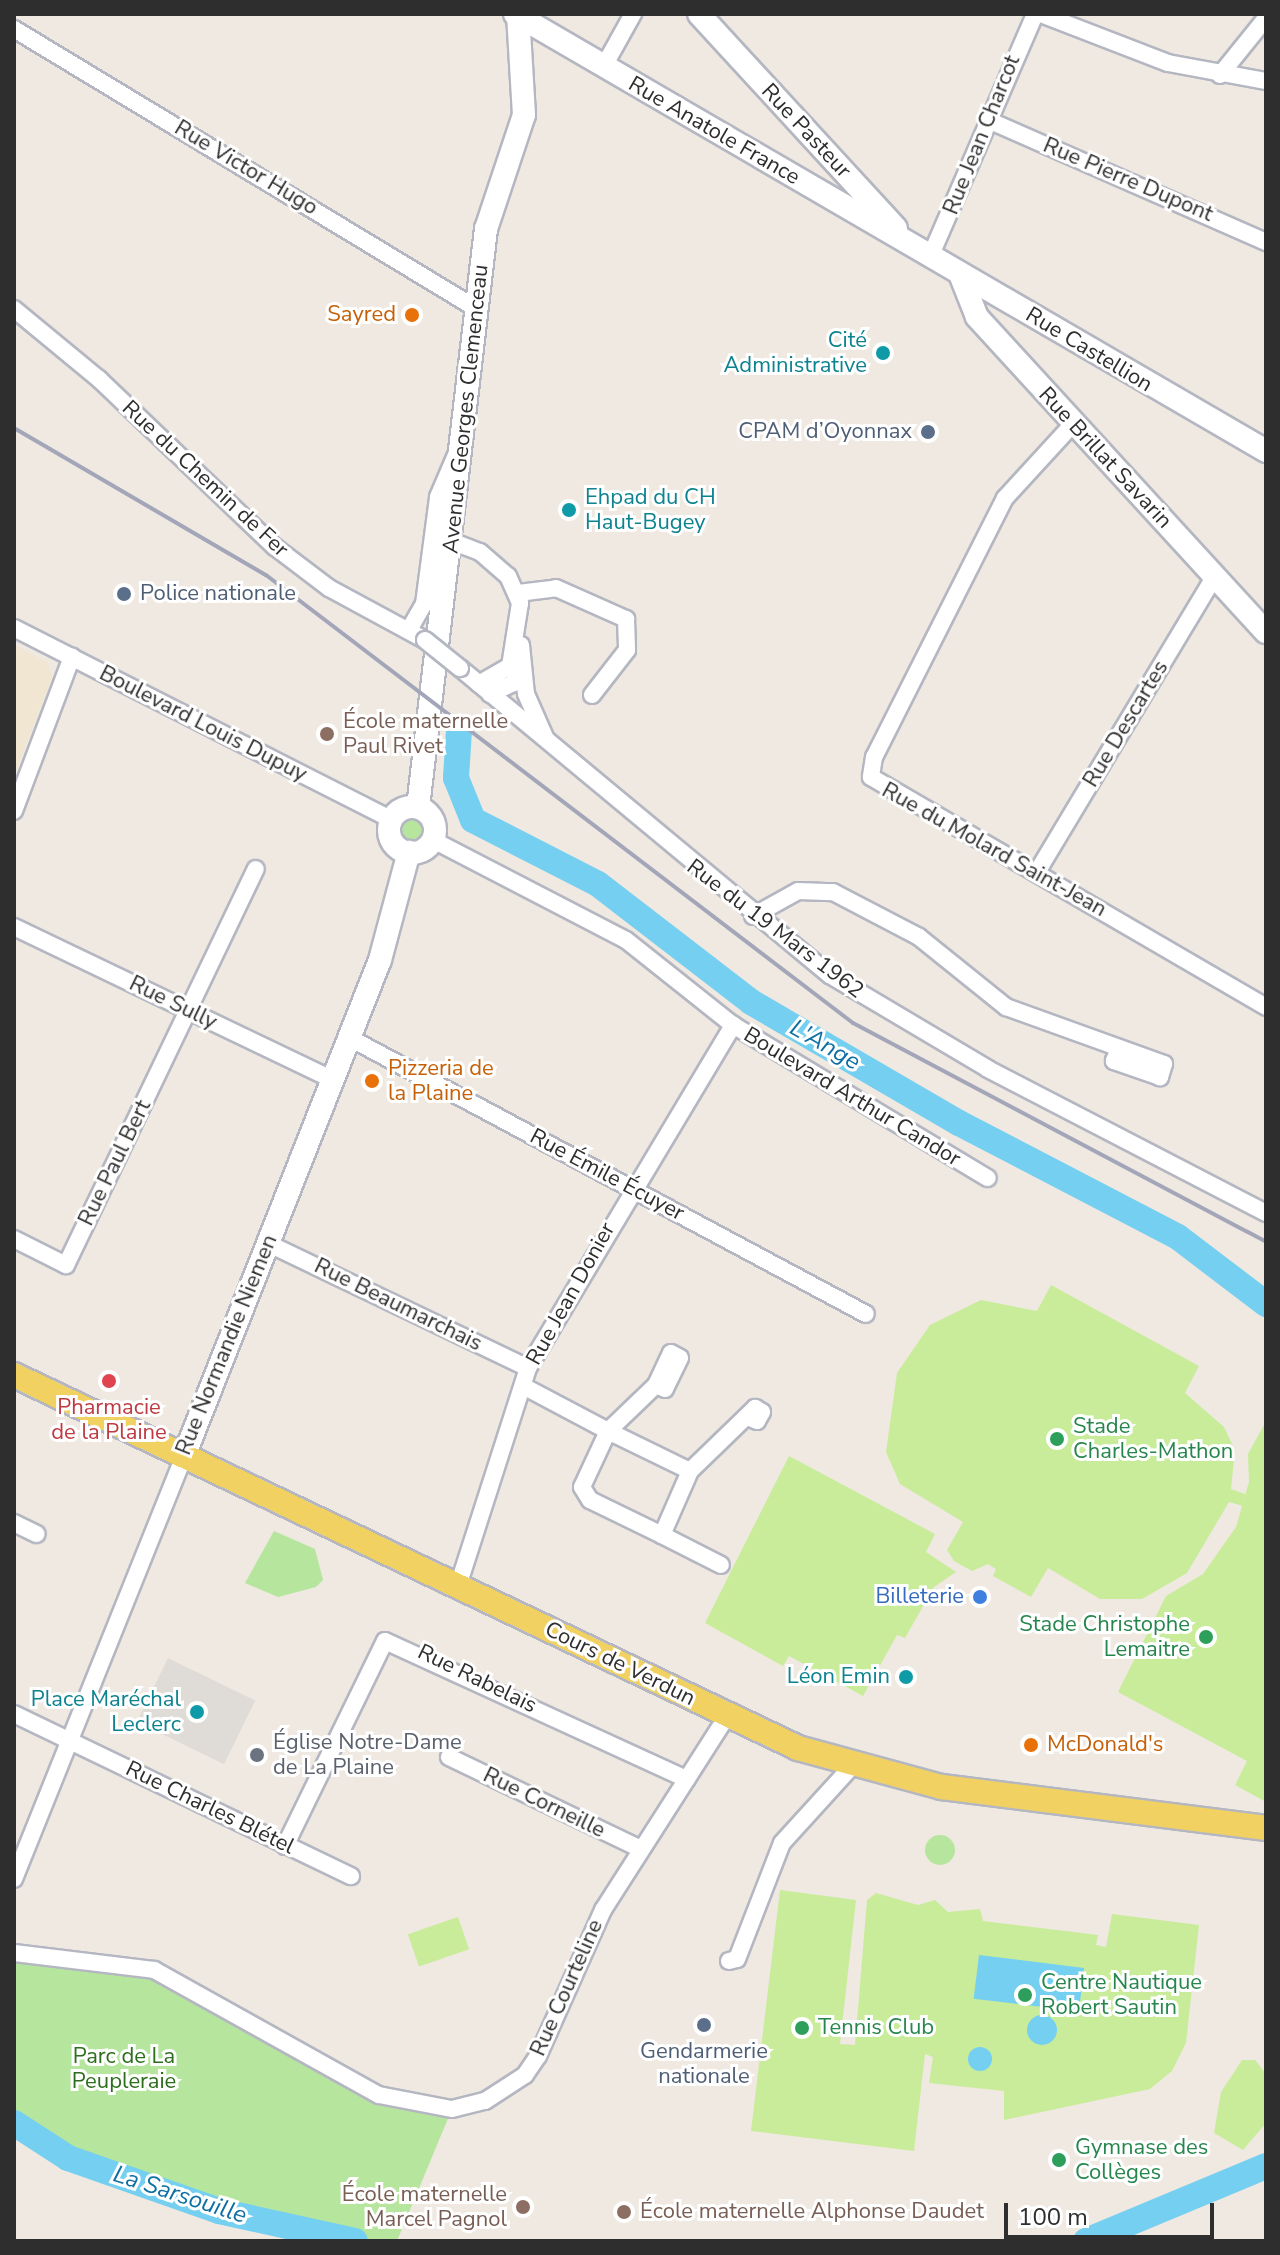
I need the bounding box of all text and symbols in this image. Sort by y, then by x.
street label: Rue Jean Charcot [938,51,1026,219]
street label: Rue Anatole France [624,71,804,191]
street label: Rue Pasteur [756,78,856,184]
street label: Rue Victor Hugo [170,115,322,221]
street label: Rue Pierre Dupont [1039,132,1217,228]
street label: Avenue Georges Clemenceau [438,263,494,555]
place label: Sayred [327,302,396,328]
street label: Rue Castellion [1021,302,1157,398]
marker: Sayred [403,306,421,324]
place label: Cité Administrative [723,327,867,378]
marker: Cité Administrative [874,344,892,362]
street label: Rue Brillat Savarin [1033,382,1177,534]
street label: Rue du Chemin de Fer [116,395,294,563]
place label: CPAM d’Oyonnax [738,419,912,445]
marker: CPAM d’Oyonnax [919,423,937,441]
place label: Ehpad du CH Haut-Bugey [585,484,716,536]
marker: Ehpad du CH Haut-Bugey [560,501,578,519]
place label: Police nationale [140,581,296,607]
marker: Police nationale [115,585,133,603]
street label: Rue Descartes [1078,656,1174,792]
street label: Boulevard Louis Dupuy [95,660,311,788]
place label: École maternelle Paul Rivet [343,708,508,760]
marker: École maternelle Paul Rivet [318,725,336,743]
street label: Rue du Molard Saint-Jean [877,777,1111,923]
street label: Rue du 19 Mars 1962 [681,854,869,1004]
street label: Rue Sully [125,970,221,1036]
water label: L'Ange [785,1013,865,1077]
street label: Boulevard Arthur Candor [739,1022,965,1172]
place label: Pizzeria de la Plaine [388,1055,494,1106]
marker: Pizzeria de la Plaine [363,1072,381,1090]
street label: Rue Paul Bert [73,1096,157,1230]
street label: Rue Émile Écuyer [525,1123,689,1227]
street label: Rue Jean Donier [521,1218,621,1370]
street label: Rue Normandie Niemen [171,1231,283,1459]
street label: Rue Beaumarchais [310,1253,486,1357]
marker: Pharmacie de la Plaine [100,1372,118,1390]
place label: Pharmacie de la Plaine [51,1394,167,1446]
place label: Stade Charles-Mathon [1073,1413,1233,1464]
marker: Stade Charles-Mathon [1048,1430,1066,1448]
place label: Billeterie [875,1584,964,1610]
marker: Billeterie [971,1588,989,1606]
place label: Stade Christophe Lemaitre [1019,1611,1190,1662]
street label: Cours de Verdun [541,1616,699,1712]
marker: Stade Christophe Lemaitre [1197,1628,1215,1646]
street label: Rue Rabelais [413,1639,541,1719]
place label: Léon Emin [787,1664,890,1690]
marker: Léon Emin [897,1668,915,1686]
place label: Place Maréchal Leclerc [31,1686,181,1738]
marker: Place Maréchal Leclerc [188,1703,206,1721]
place label: Église Notre-Dame de La Plaine [273,1729,462,1780]
place label: McDonald's [1047,1732,1163,1758]
marker: McDonald's [1022,1736,1040,1754]
marker: Église Notre-Dame de La Plaine [248,1746,266,1764]
street label: Rue Charles Blétel [121,1756,299,1860]
street label: Rue Corneille [479,1762,609,1844]
street label: Rue Courteline [525,1916,609,2060]
place label: Centre Nautique Robert Sautin [1041,1969,1202,2020]
marker: Centre Nautique Robert Sautin [1016,1986,1034,2004]
place label: Tennis Club [818,2015,934,2041]
marker: Gendarmerie nationale [695,2016,713,2034]
marker: Tennis Club [793,2019,811,2037]
place label: Gendarmerie nationale [640,2038,768,2090]
park label: Parc de La Peupleraie [72,2043,176,2094]
place label: Gymnase des Collèges [1075,2134,1208,2186]
marker: Gymnase des Collèges [1050,2151,1068,2169]
water label: La Sarsouille [110,2160,250,2230]
place label: École maternelle Marcel Pagnol [342,2181,507,2232]
scale bar [1008,2187,1218,2237]
marker: École maternelle Marcel Pagnol [514,2198,532,2216]
place label: École maternelle Alphonse Daudet [640,2199,984,2225]
text: 100 m [1018,2201,1088,2233]
marker: École maternelle Alphonse Daudet [615,2203,633,2221]

